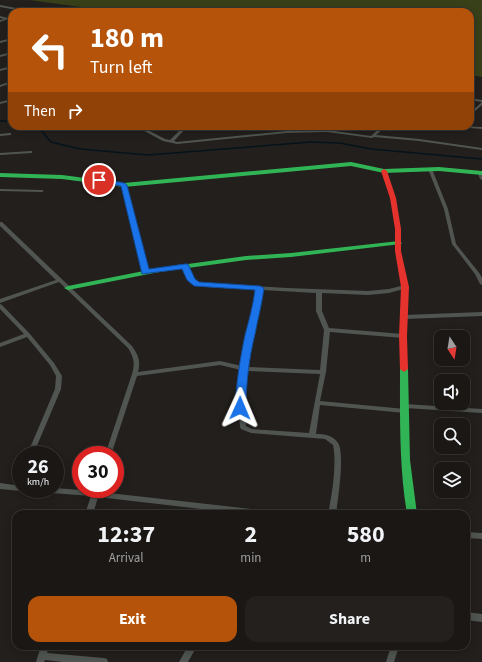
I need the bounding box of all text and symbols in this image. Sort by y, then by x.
text: 180 m [90,18,164,58]
icon: left [24,24,76,76]
text: Turn left [90,55,152,80]
icon: right [64,100,86,122]
text: Then [24,101,56,122]
pin [82,163,116,197]
icon: arrive [88,169,110,191]
north arrow [434,330,470,366]
map controls [434,330,470,498]
button: sound [434,374,470,410]
position arrow [219,387,261,429]
button: search [434,418,470,454]
speed limit sign: 30 [72,446,124,498]
text: 26 [27,453,49,481]
button: layers [434,462,470,498]
text: km/h [27,475,49,489]
text: 12:37 [97,517,155,552]
text: 2 [245,517,257,552]
text: 580 [347,517,385,552]
text: Arrival [109,549,144,567]
text: min [240,549,261,567]
text: m [360,549,371,567]
button: Exit [28,596,237,642]
button: Share [245,596,454,642]

